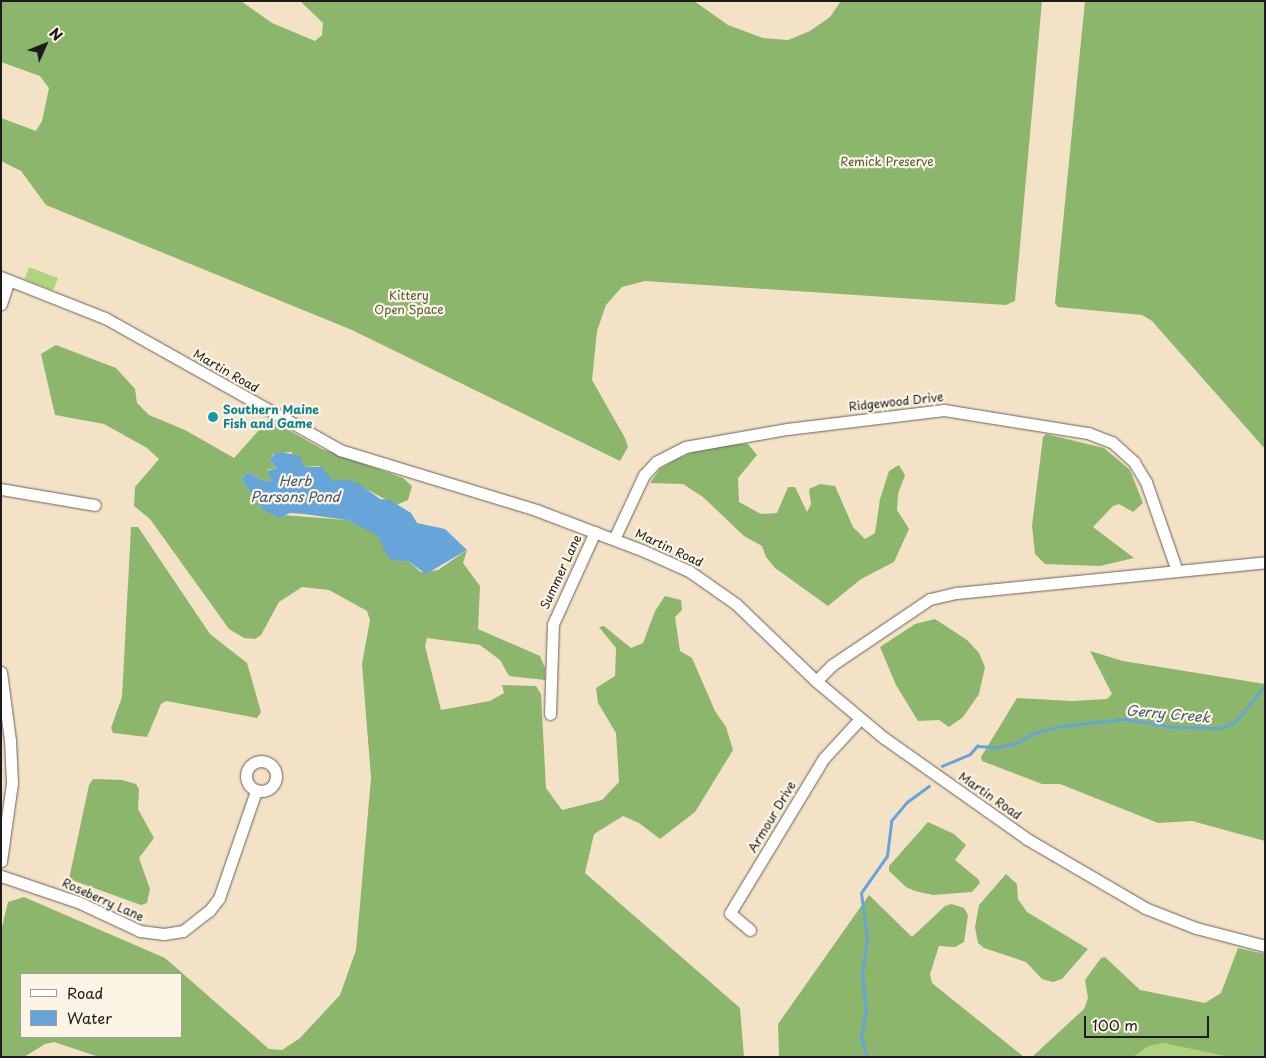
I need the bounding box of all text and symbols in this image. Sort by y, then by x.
north arrow [20,20,70,70]
text: N [45,23,68,46]
park label: Remick Preserve [840,155,934,169]
park label: Kittery Open Space [374,289,444,317]
street label: Martin Road [191,346,261,396]
street label: Ridgewood Drive [848,390,944,414]
place label: Southern Maine Fish and Game [223,403,319,431]
marker: Southern Maine Fish and Game [207,411,219,423]
water label: Herb Parsons Pond [250,473,340,506]
street label: Martin Road [633,526,705,570]
street label: Summer Lane [538,533,584,611]
water label: Gerry Creek [1125,702,1211,726]
street label: Martin Road [956,769,1024,823]
street label: Armour Drive [745,779,799,855]
street label: Roseberry Lane [60,875,146,925]
legend [20,973,182,1038]
text: Road [67,981,103,1004]
text: Water [67,1006,112,1029]
scale bar [1086,1006,1211,1038]
text: 100 m [1092,1013,1138,1036]

